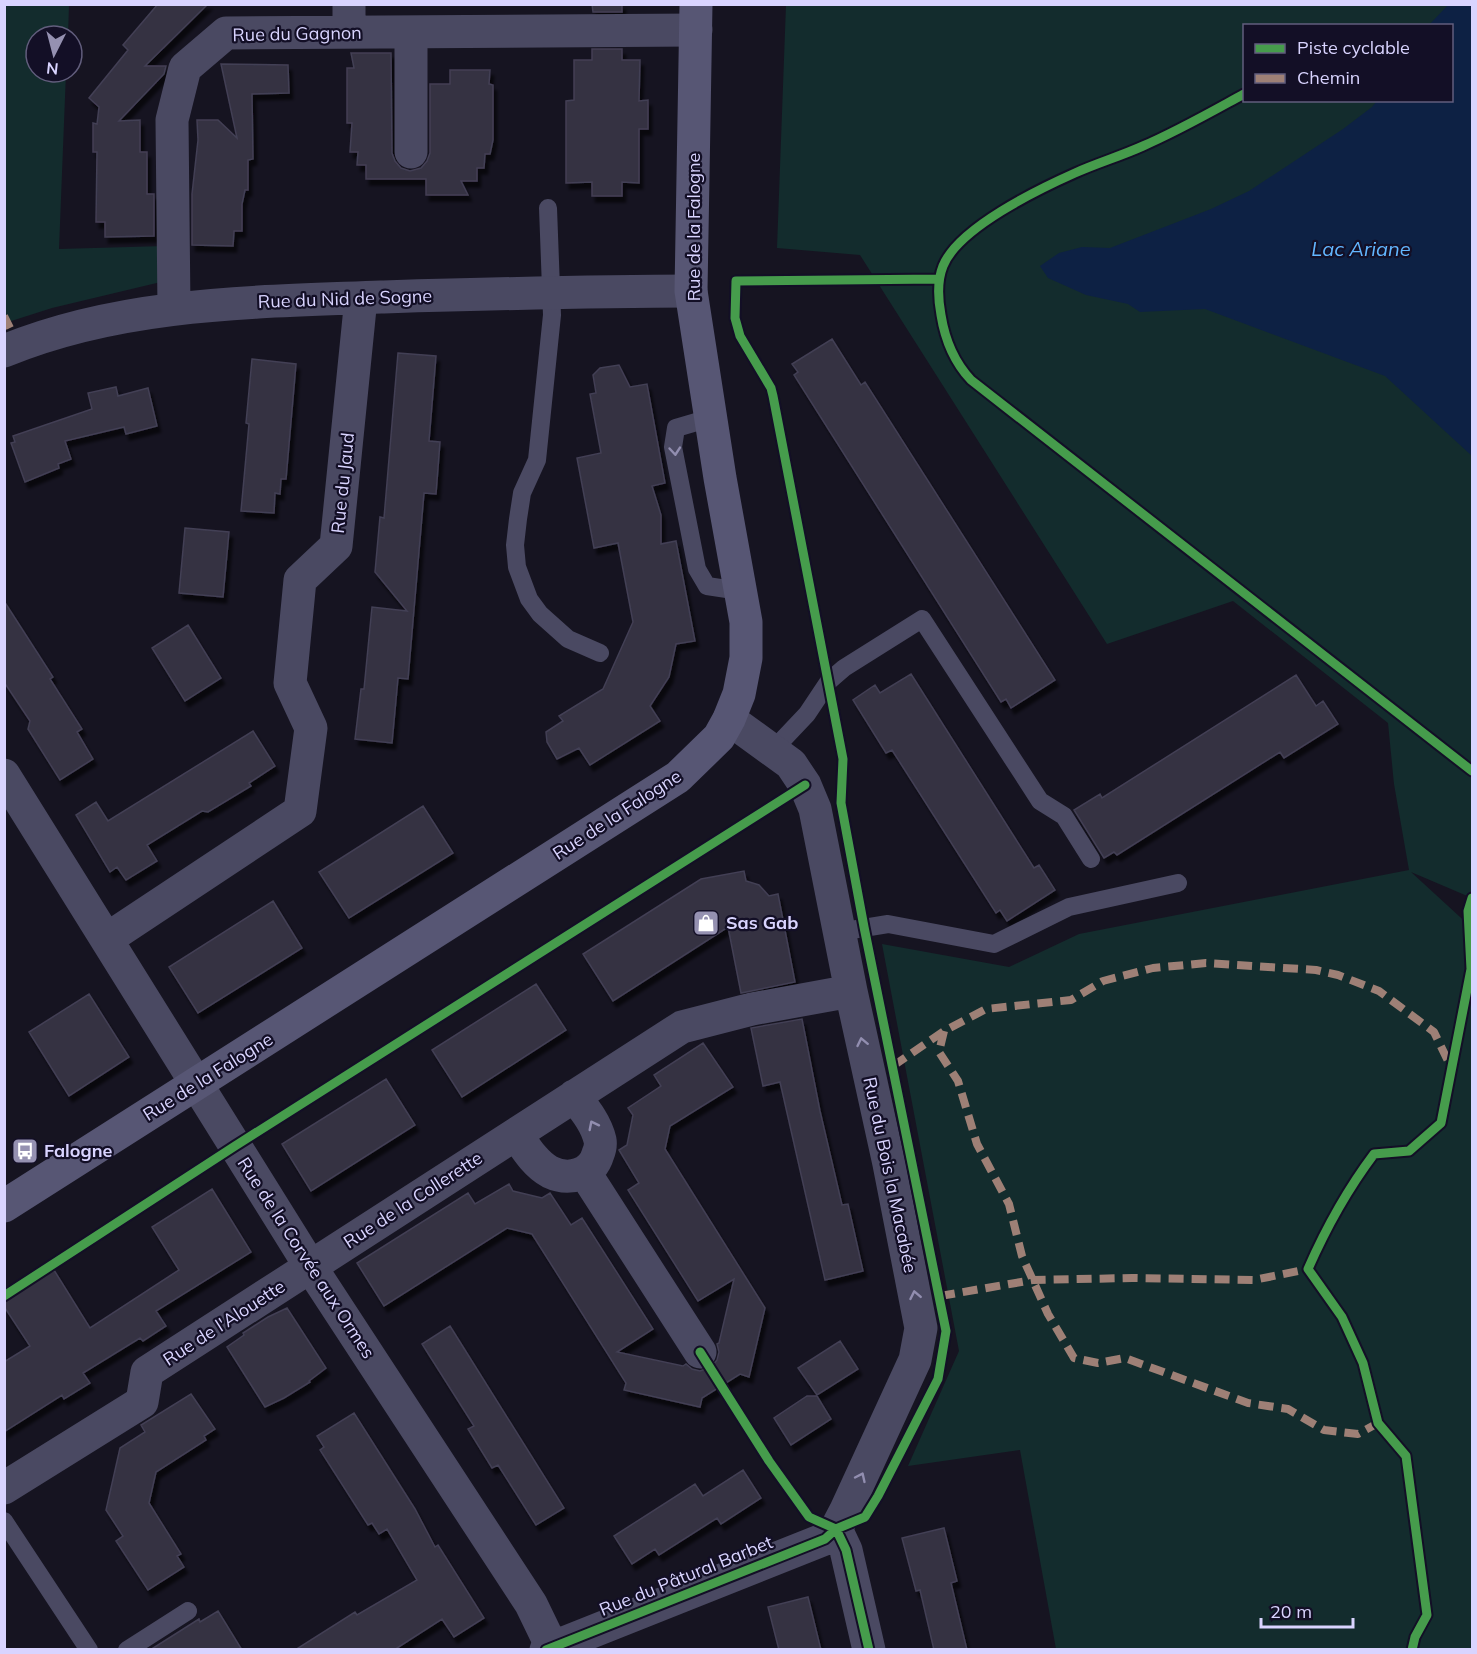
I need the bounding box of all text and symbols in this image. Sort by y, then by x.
street label: Rue du Gagnon [232,21,362,46]
north arrow [24,24,84,84]
legend [1243,24,1453,102]
text: Piste cyclable [1297,36,1410,59]
text: N [45,58,59,79]
text: Chemin [1297,66,1360,89]
street label: Rue de la Falogne [682,153,705,301]
water label: Lac Ariane [1311,236,1411,261]
street label: Rue du Nid de Sogne [257,284,433,313]
street label: Rue du Jaud [326,431,359,534]
one-way arrow [668,446,681,455]
street label: Rue de la Falogne [548,764,685,865]
shop icon: Sas Gab [691,908,721,938]
place label: Sas Gab [726,911,798,934]
street label: Rue de la Falogne [139,1027,277,1126]
one-way arrow [857,1038,870,1048]
street label: Rue du Bois la Macabée [858,1075,922,1275]
one-way arrow [589,1120,600,1131]
bus stop icon: Falogne [10,1136,40,1166]
place label: Falogne [44,1139,112,1162]
street label: Rue de la Collerette [339,1146,487,1253]
street label: Rue de la Corvée aux Ormes [233,1153,380,1363]
street label: Rue de l'Alouette [158,1275,289,1371]
one-way arrow [909,1290,922,1300]
one-way arrow [854,1472,866,1483]
street label: Rue du Pâtural Barbet [596,1530,776,1621]
scale bar [1261,1591,1352,1629]
text: 20 m [1270,1600,1312,1623]

